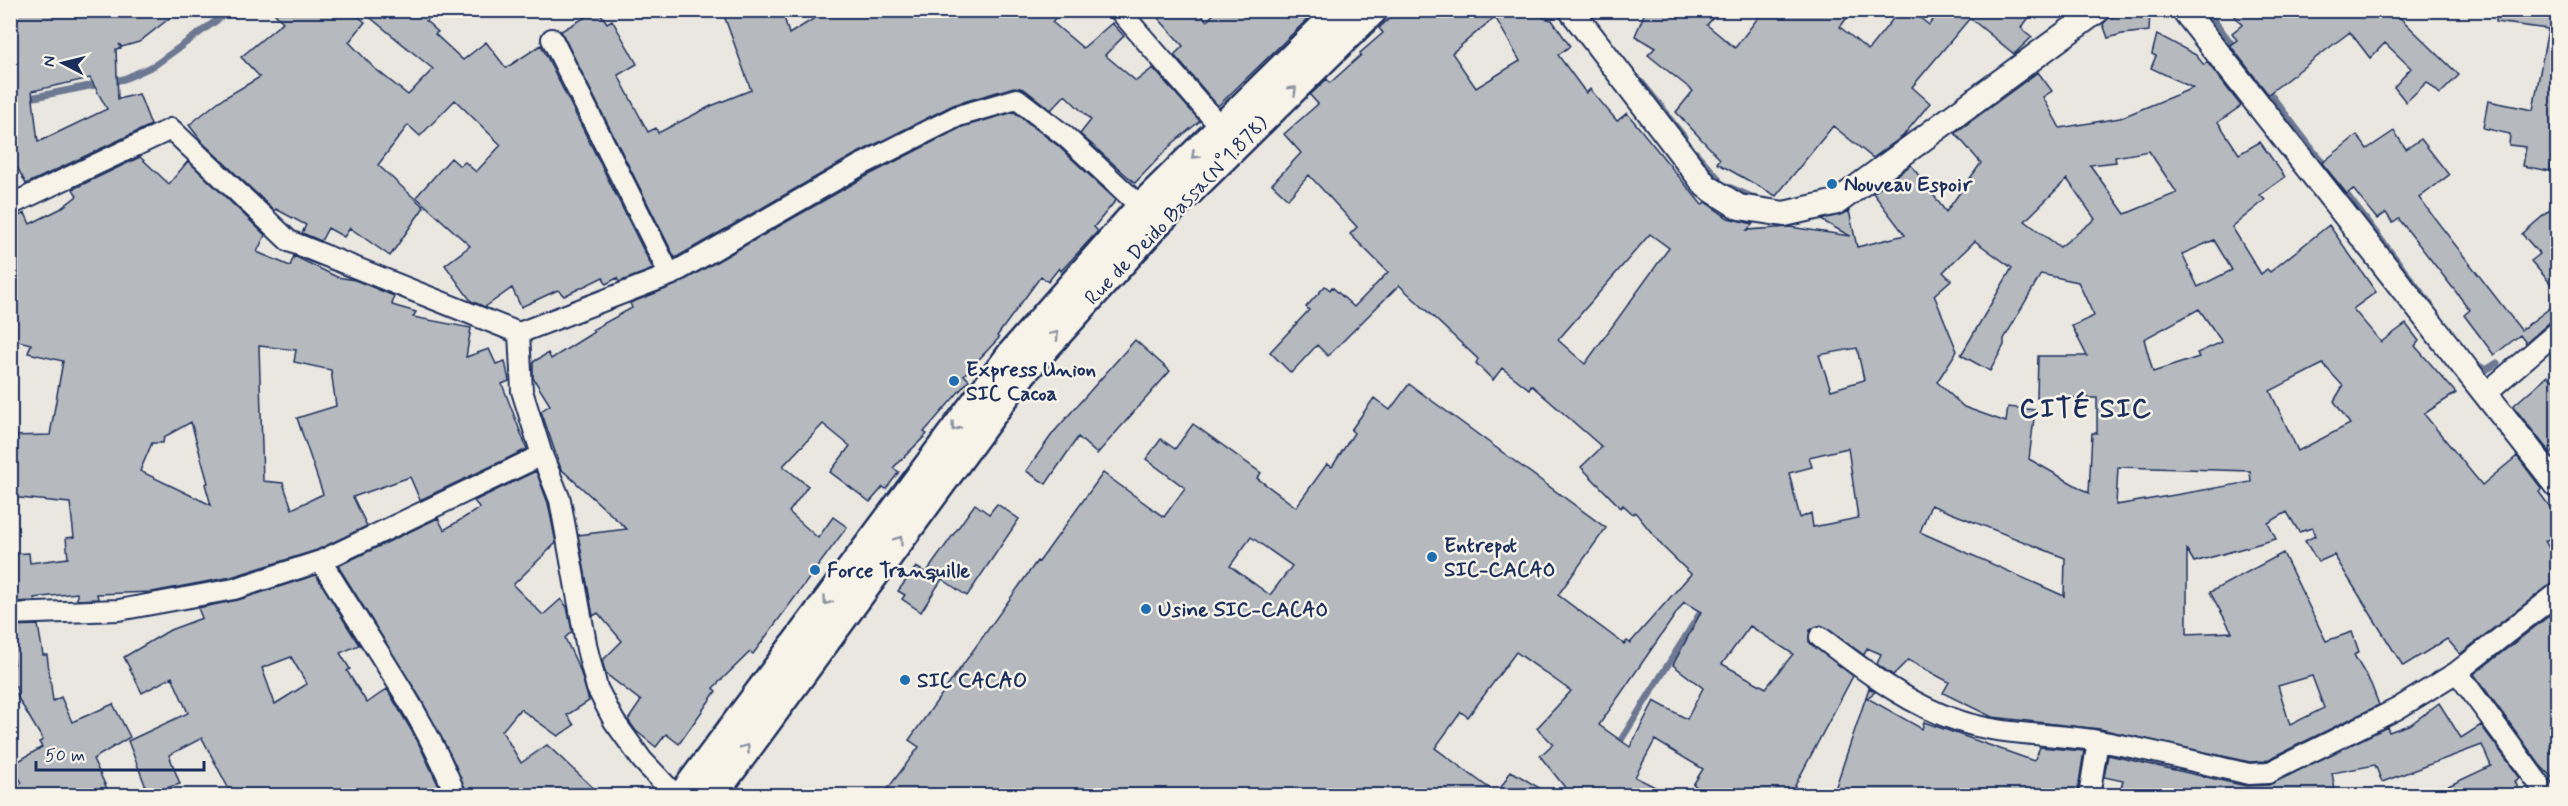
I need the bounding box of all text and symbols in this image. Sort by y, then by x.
north arrow [33,33,93,93]
text: N [39,55,61,68]
one-way arrow [1286,87,1297,98]
street label: Rue de Deido Bassa(N°1.878) [1079,109,1275,312]
one-way arrow [1192,148,1203,159]
place label: Nouveau Espoir [1844,171,1973,199]
marker: Nouveau Espoir [1825,177,1839,191]
one-way arrow [1048,331,1059,342]
place label: Express Union SIC Cacoa [966,356,1096,408]
marker: Express Union SIC Cacoa [947,374,961,388]
district label: CITÉ SIC [2019,391,2153,427]
one-way arrow [952,421,963,432]
place label: Entrepot SIC-CACAO [1444,532,1555,584]
one-way arrow [892,536,903,547]
marker: Entrepot SIC-CACAO [1425,550,1439,564]
place label: Force Tranquille [827,557,970,585]
marker: Force Tranquille [808,563,822,577]
one-way arrow [823,594,834,605]
place label: Usine SIC-CACAO [1158,596,1328,624]
marker: Usine SIC-CACAO [1139,602,1153,616]
place label: SIC CACAO [917,667,1027,695]
marker: SIC CACAO [898,673,912,687]
scale bar [36,734,204,772]
text: 50 m [45,744,85,768]
one-way arrow [739,744,750,755]

